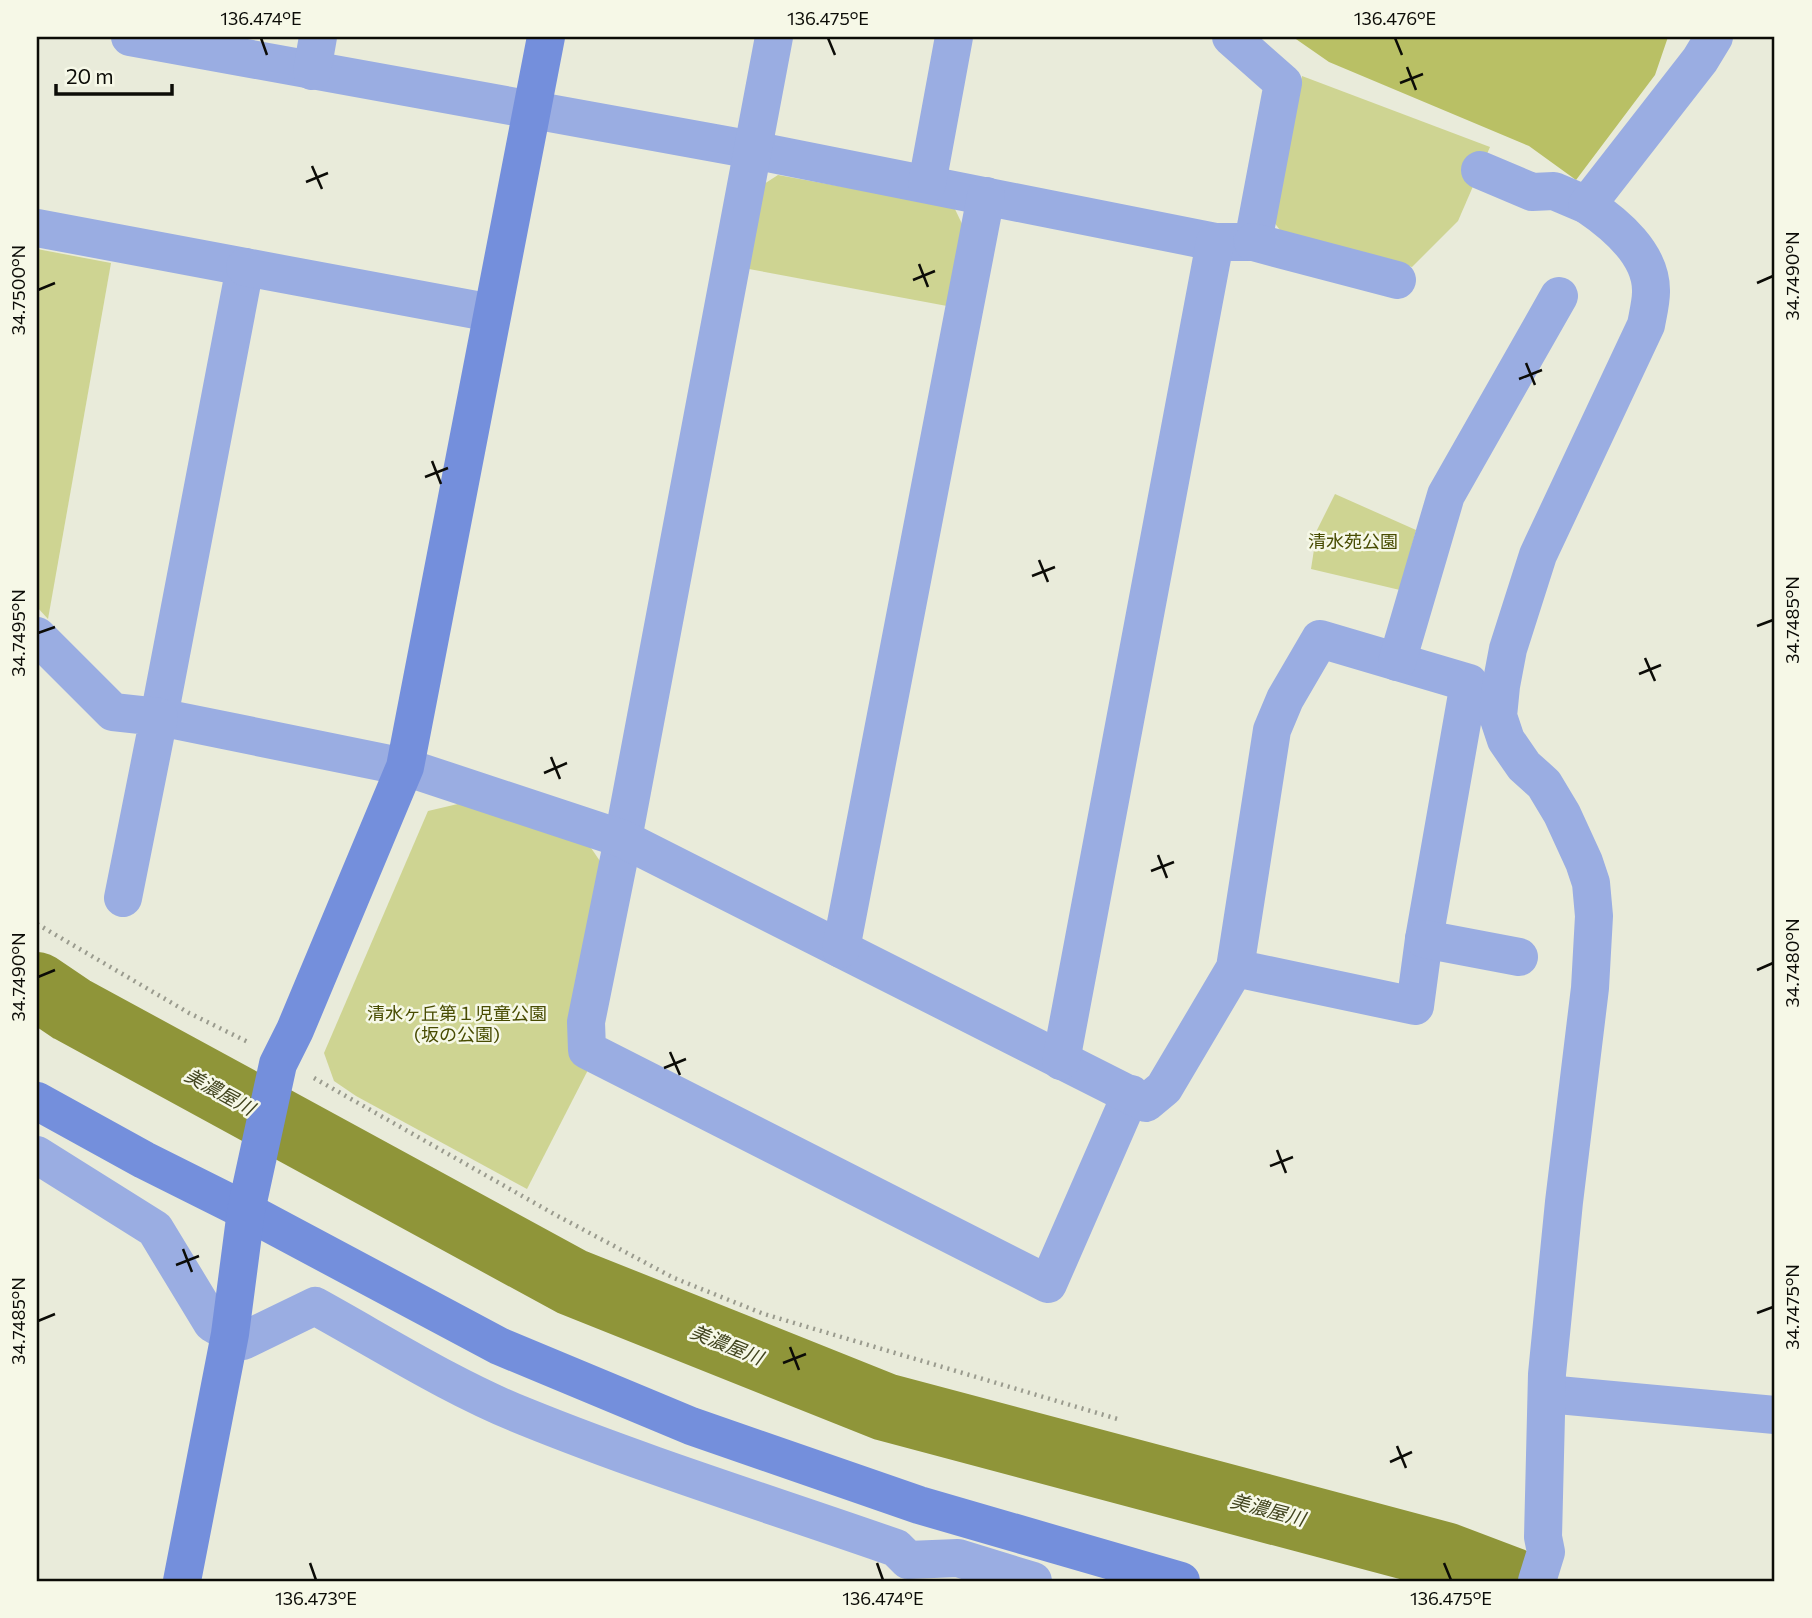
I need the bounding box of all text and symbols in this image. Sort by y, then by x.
text: 136.474°E [220,7,302,29]
text: 136.475°E [787,7,869,29]
text: 136.476°E [1354,7,1436,29]
scale bar [56,52,172,96]
text: 20 m [66,63,114,88]
text: 34.7490°N [1781,232,1803,320]
text: 34.7500°N [7,245,29,335]
park label: 清水苑公園 [1308,530,1398,552]
text: 34.7485°N [1781,576,1803,664]
text: 34.7495°N [7,589,29,677]
text: 34.7480°N [1781,919,1803,1007]
text: 34.7490°N [7,933,29,1021]
park label: 清水ヶ丘第１児童公園 (坂の公園) [367,1002,547,1045]
water label: 美濃屋川 [181,1063,261,1120]
text: 34.7475°N [1781,1264,1803,1350]
text: 34.7485°N [7,1277,29,1365]
water label: 美濃屋川 [687,1319,768,1370]
water label: 美濃屋川 [1228,1488,1310,1530]
text: 136.473°E [275,1587,357,1609]
text: 136.474°E [842,1587,924,1609]
text: 136.475°E [1410,1587,1492,1609]

